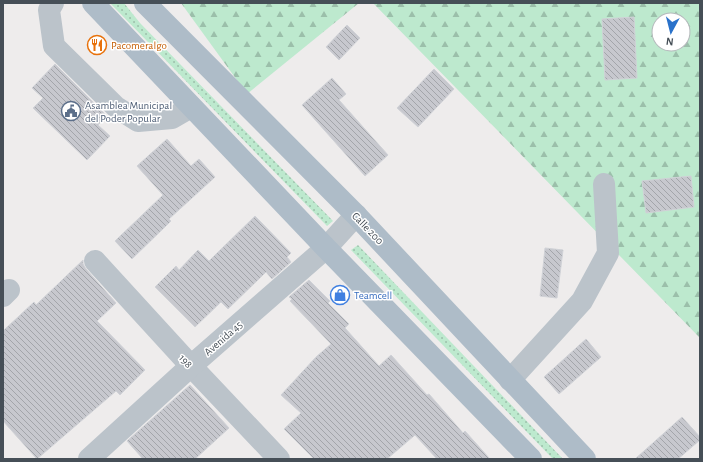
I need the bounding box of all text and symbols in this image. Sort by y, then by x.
north arrow [651,12,691,52]
restaurant icon: Pacomeralgo [86,34,108,56]
text: N [665,36,674,47]
place label: Pacomeralgo [111,40,167,51]
public building icon: Asamblea Municipal del Poder Popular [60,100,82,122]
place label: Asamblea Municipal del Poder Popular [85,100,172,124]
street label: Calle 200 [350,210,386,247]
shop icon: Teamcell [329,284,351,306]
place label: Teamcell [354,290,392,301]
street label: Avenida 45 [202,319,245,358]
street label: 198 [177,352,194,370]

